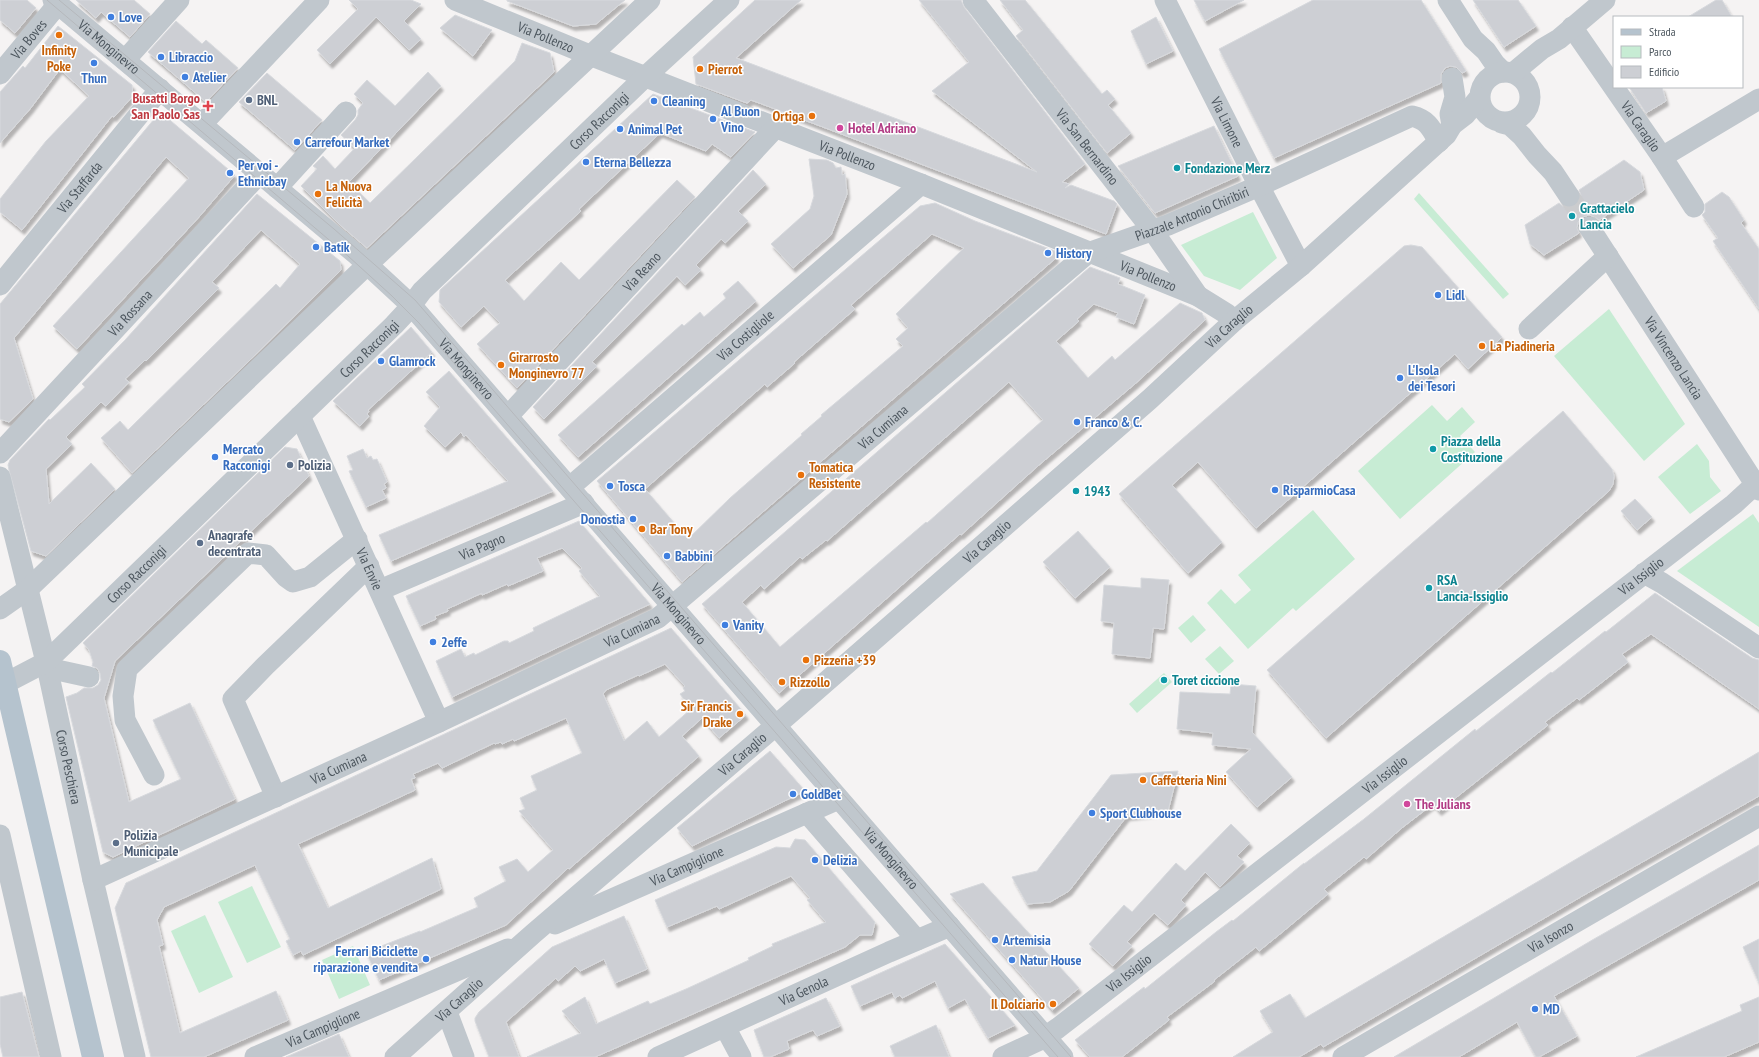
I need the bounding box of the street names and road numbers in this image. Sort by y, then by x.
street label: Via Boves [6,15,51,64]
street label: Via Monginevro [73,15,144,78]
street label: Via Pollenzo [514,17,577,57]
street label: Corso Racconigi [566,88,633,154]
street label: Via Limone [1206,93,1247,151]
street label: Via Caraglio [1616,97,1665,155]
street label: Via San Bernardino [1051,104,1123,189]
street label: Via Pollenzo [815,136,878,175]
street label: Via Staffarda [52,158,106,218]
street label: Piazzale Antonio Chiribiri [1133,182,1252,245]
street label: Via Reano [618,248,665,296]
street label: Via Pollenzo [1116,256,1179,295]
street label: Via Rossana [103,286,156,341]
street label: Via Caraglio [1201,300,1257,353]
street label: Via Costigliole [713,306,778,366]
street label: Via Vincenzo Lancia [1640,312,1707,403]
street label: Corso Racconigi [336,316,403,382]
street label: Via Monginevro [434,334,498,403]
street label: Via Cumiana [854,401,912,454]
street label: Via Caraglio [958,516,1015,568]
street label: Via Pagno [456,529,508,565]
street label: Corso Racconigi [103,541,170,607]
street label: Via Envie [352,544,387,593]
street label: Via Issiglio [1614,553,1667,600]
street label: Via Monginevro [647,579,710,648]
street label: Via Cumiana [600,609,663,652]
street label: Corso Peschiera [52,728,85,806]
street label: Via Caraglio [714,728,770,780]
street label: Via Cumiana [307,747,370,789]
street label: Via Issiglio [1358,751,1411,798]
street label: Via Monginevro [859,823,922,893]
street label: Via Campiglione [646,842,727,890]
street label: Via Isonzo [1524,917,1576,957]
street label: Via Issiglio [1102,950,1155,997]
street label: Via Genola [775,972,831,1010]
street label: Via Caraglio [431,974,487,1026]
street label: Via Campiglione [282,1004,363,1052]

